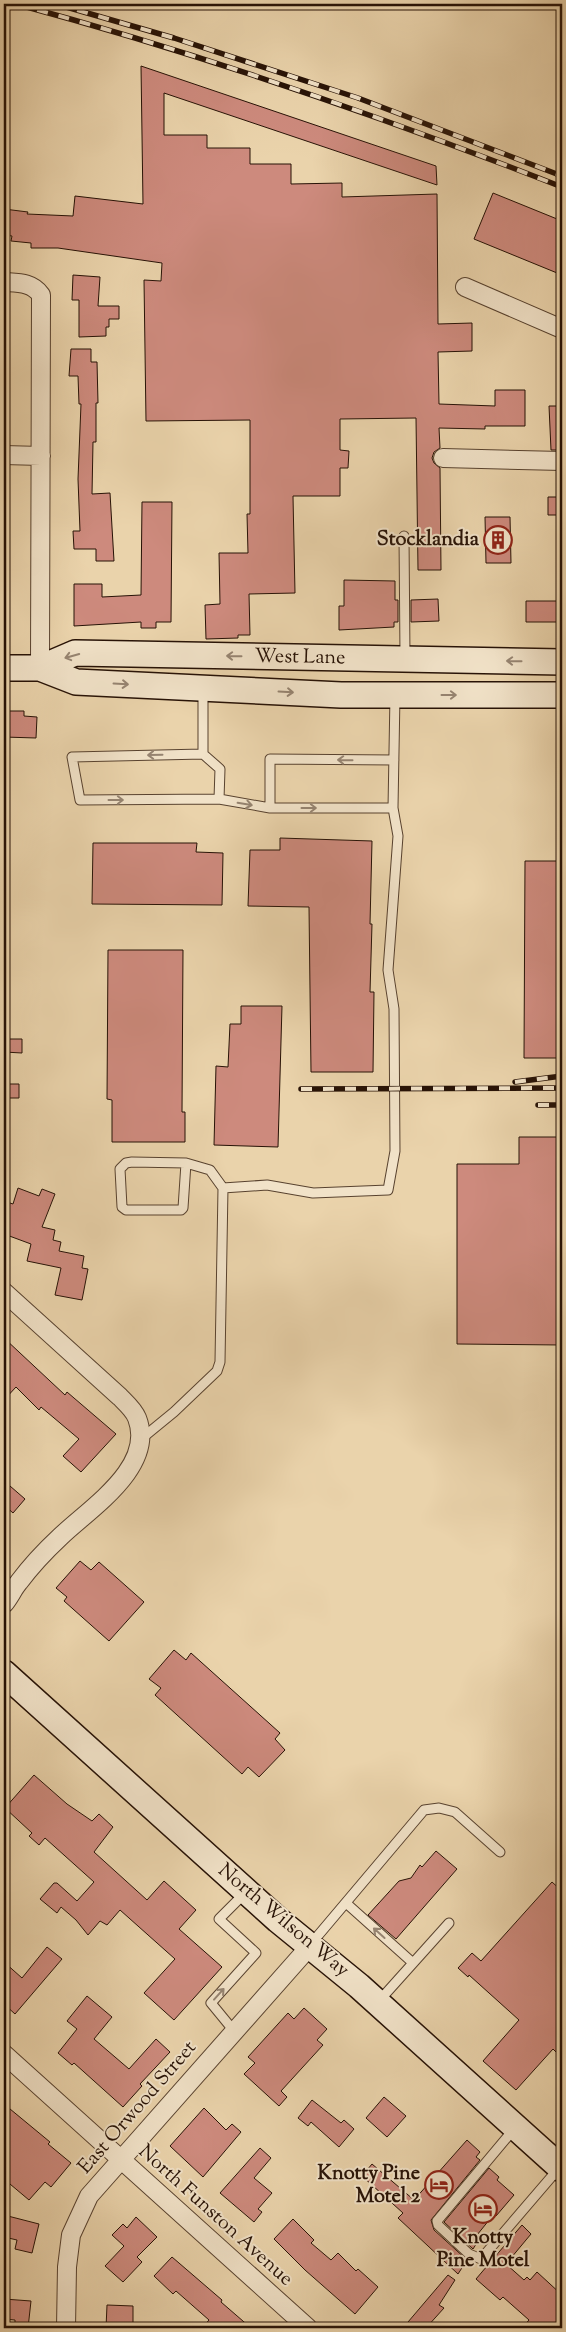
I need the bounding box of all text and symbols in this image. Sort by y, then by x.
building icon: Stocklandia [483,525,513,555]
place label: Stocklandia [377,526,480,555]
street label: West Lane [254,643,346,673]
one-way arrow [64,651,80,661]
one-way arrow [226,652,242,661]
one-way arrow [506,657,522,666]
one-way arrow [113,680,129,689]
one-way arrow [278,687,294,697]
one-way arrow [440,690,456,700]
one-way arrow [147,750,163,760]
one-way arrow [337,755,354,765]
one-way arrow [107,795,123,805]
one-way arrow [236,799,252,809]
one-way arrow [300,803,316,813]
street label: North Wilson Way [211,1857,355,1985]
one-way arrow [373,1927,386,1939]
one-way arrow [213,1987,225,2000]
street label: East Orwood Street [72,2035,204,2181]
street label: North Funston Avenue [131,2138,299,2294]
place label: Knotty Pine Motel 2 [318,2160,421,2212]
hotel icon: Knotty Pine Motel 2 [424,2170,454,2200]
hotel icon: Knotty Pine Motel [468,2194,498,2224]
place label: Knotty Pine Motel [437,2224,530,2276]

